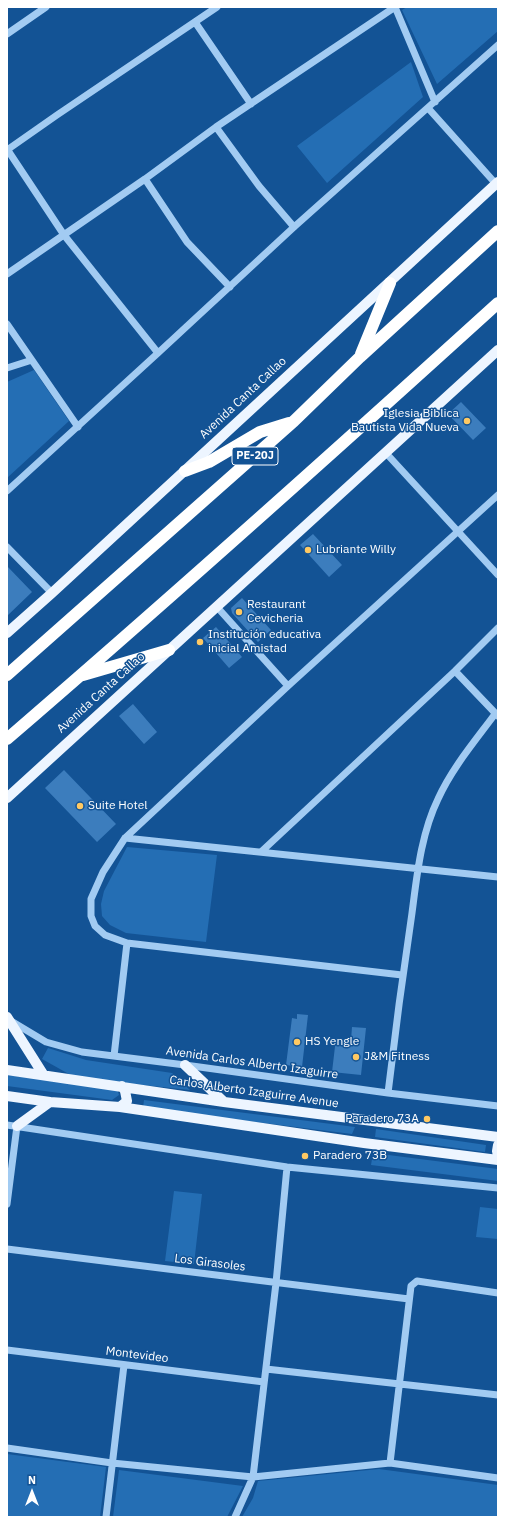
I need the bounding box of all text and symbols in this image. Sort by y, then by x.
street label: Avenida Canta Callao [197,354,289,442]
place label: Iglesia Biblica Bautista Vida Nueva [351,407,459,435]
marker: Iglesia Biblica Bautista Vida Nueva [462,416,472,426]
road number: PE-20J [232,447,278,465]
place label: Lubriante Willy [316,543,396,557]
marker: Lubriante Willy [303,545,313,555]
place label: Restaurant Cevicheria [247,598,306,626]
marker: Restaurant Cevicheria [234,607,244,617]
place label: Institución educativa inicial Amistad [208,628,321,656]
marker: Institución educativa inicial Amistad [195,637,205,647]
street label: Avenida Canta Callao [54,650,148,736]
place label: Suite Hotel [88,799,148,813]
marker: Suite Hotel [75,801,85,811]
place label: HS Yengle [305,1035,359,1049]
marker: HS Yengle [292,1037,302,1047]
street label: Avenida Carlos Alberto Izaguirre [165,1044,339,1082]
place label: J&M Fitness [364,1050,430,1064]
marker: J&M Fitness [351,1052,361,1062]
street label: Carlos Alberto Izaguirre Avenue [168,1073,340,1111]
place label: Paradero 73A [345,1112,419,1126]
marker: Paradero 73A [422,1114,432,1124]
place label: Paradero 73B [313,1149,387,1163]
marker: Paradero 73B [300,1151,310,1161]
street label: Los Girasoles [174,1251,246,1275]
street label: Montevideo [105,1344,169,1366]
north arrow [12,1472,52,1512]
text: N [28,1473,36,1487]

